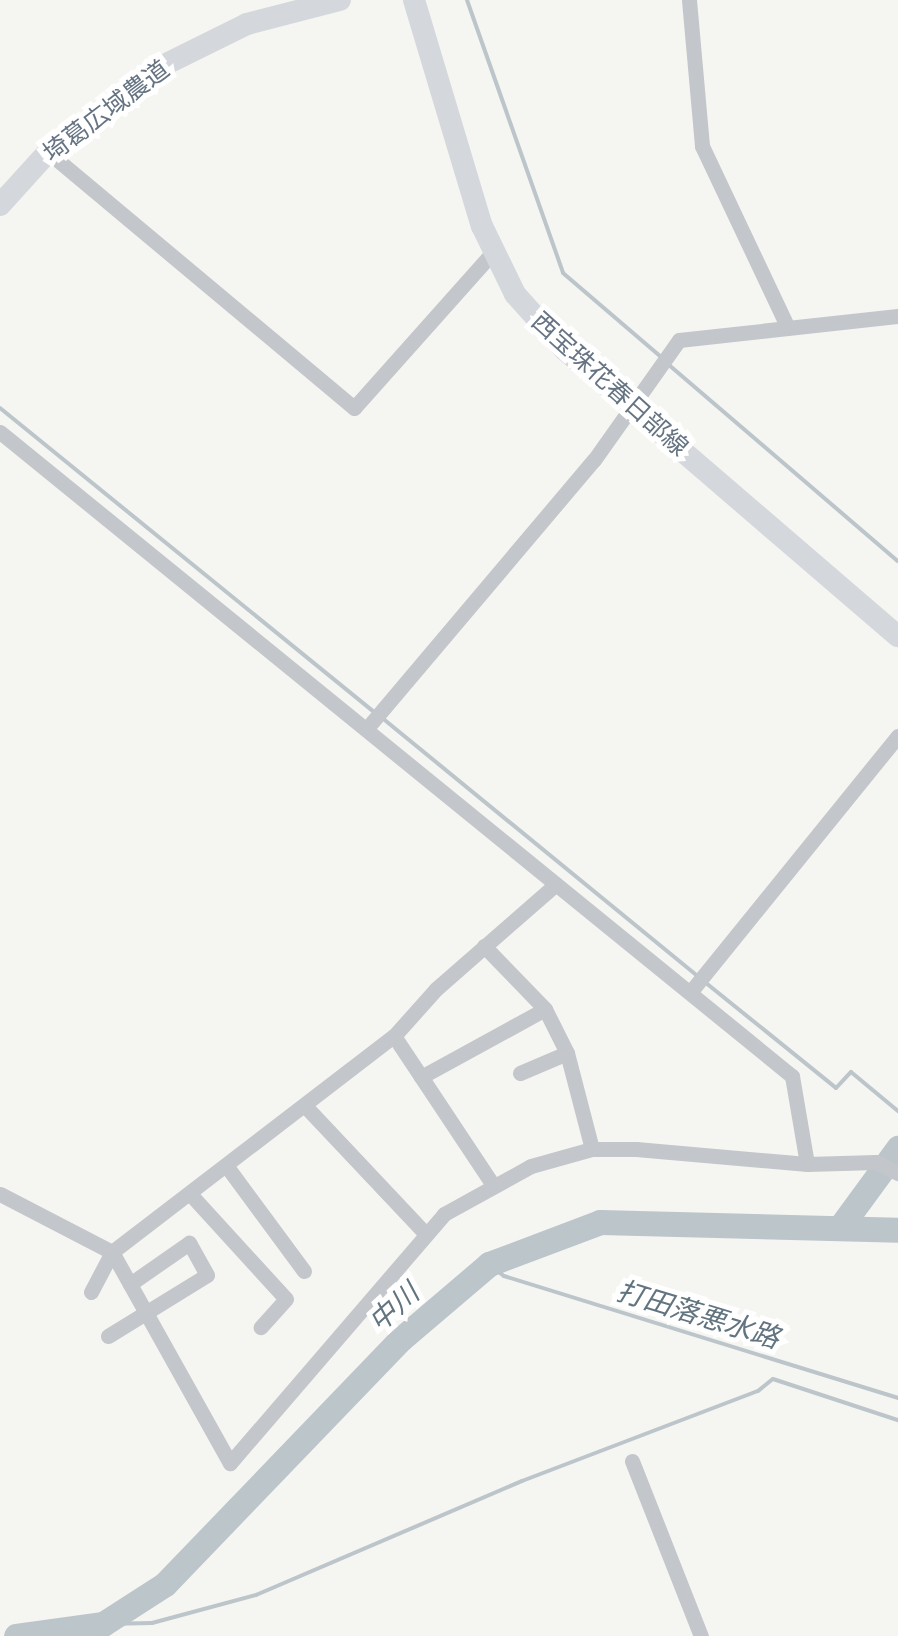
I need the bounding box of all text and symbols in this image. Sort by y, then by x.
street label: 埼葛広域農道 [37,54,175,168]
street label: 西宝珠花春日部線 [526,306,694,462]
water label: 打田落悪水路 [613,1274,783,1356]
water label: 中川 [362,1277,426,1339]

